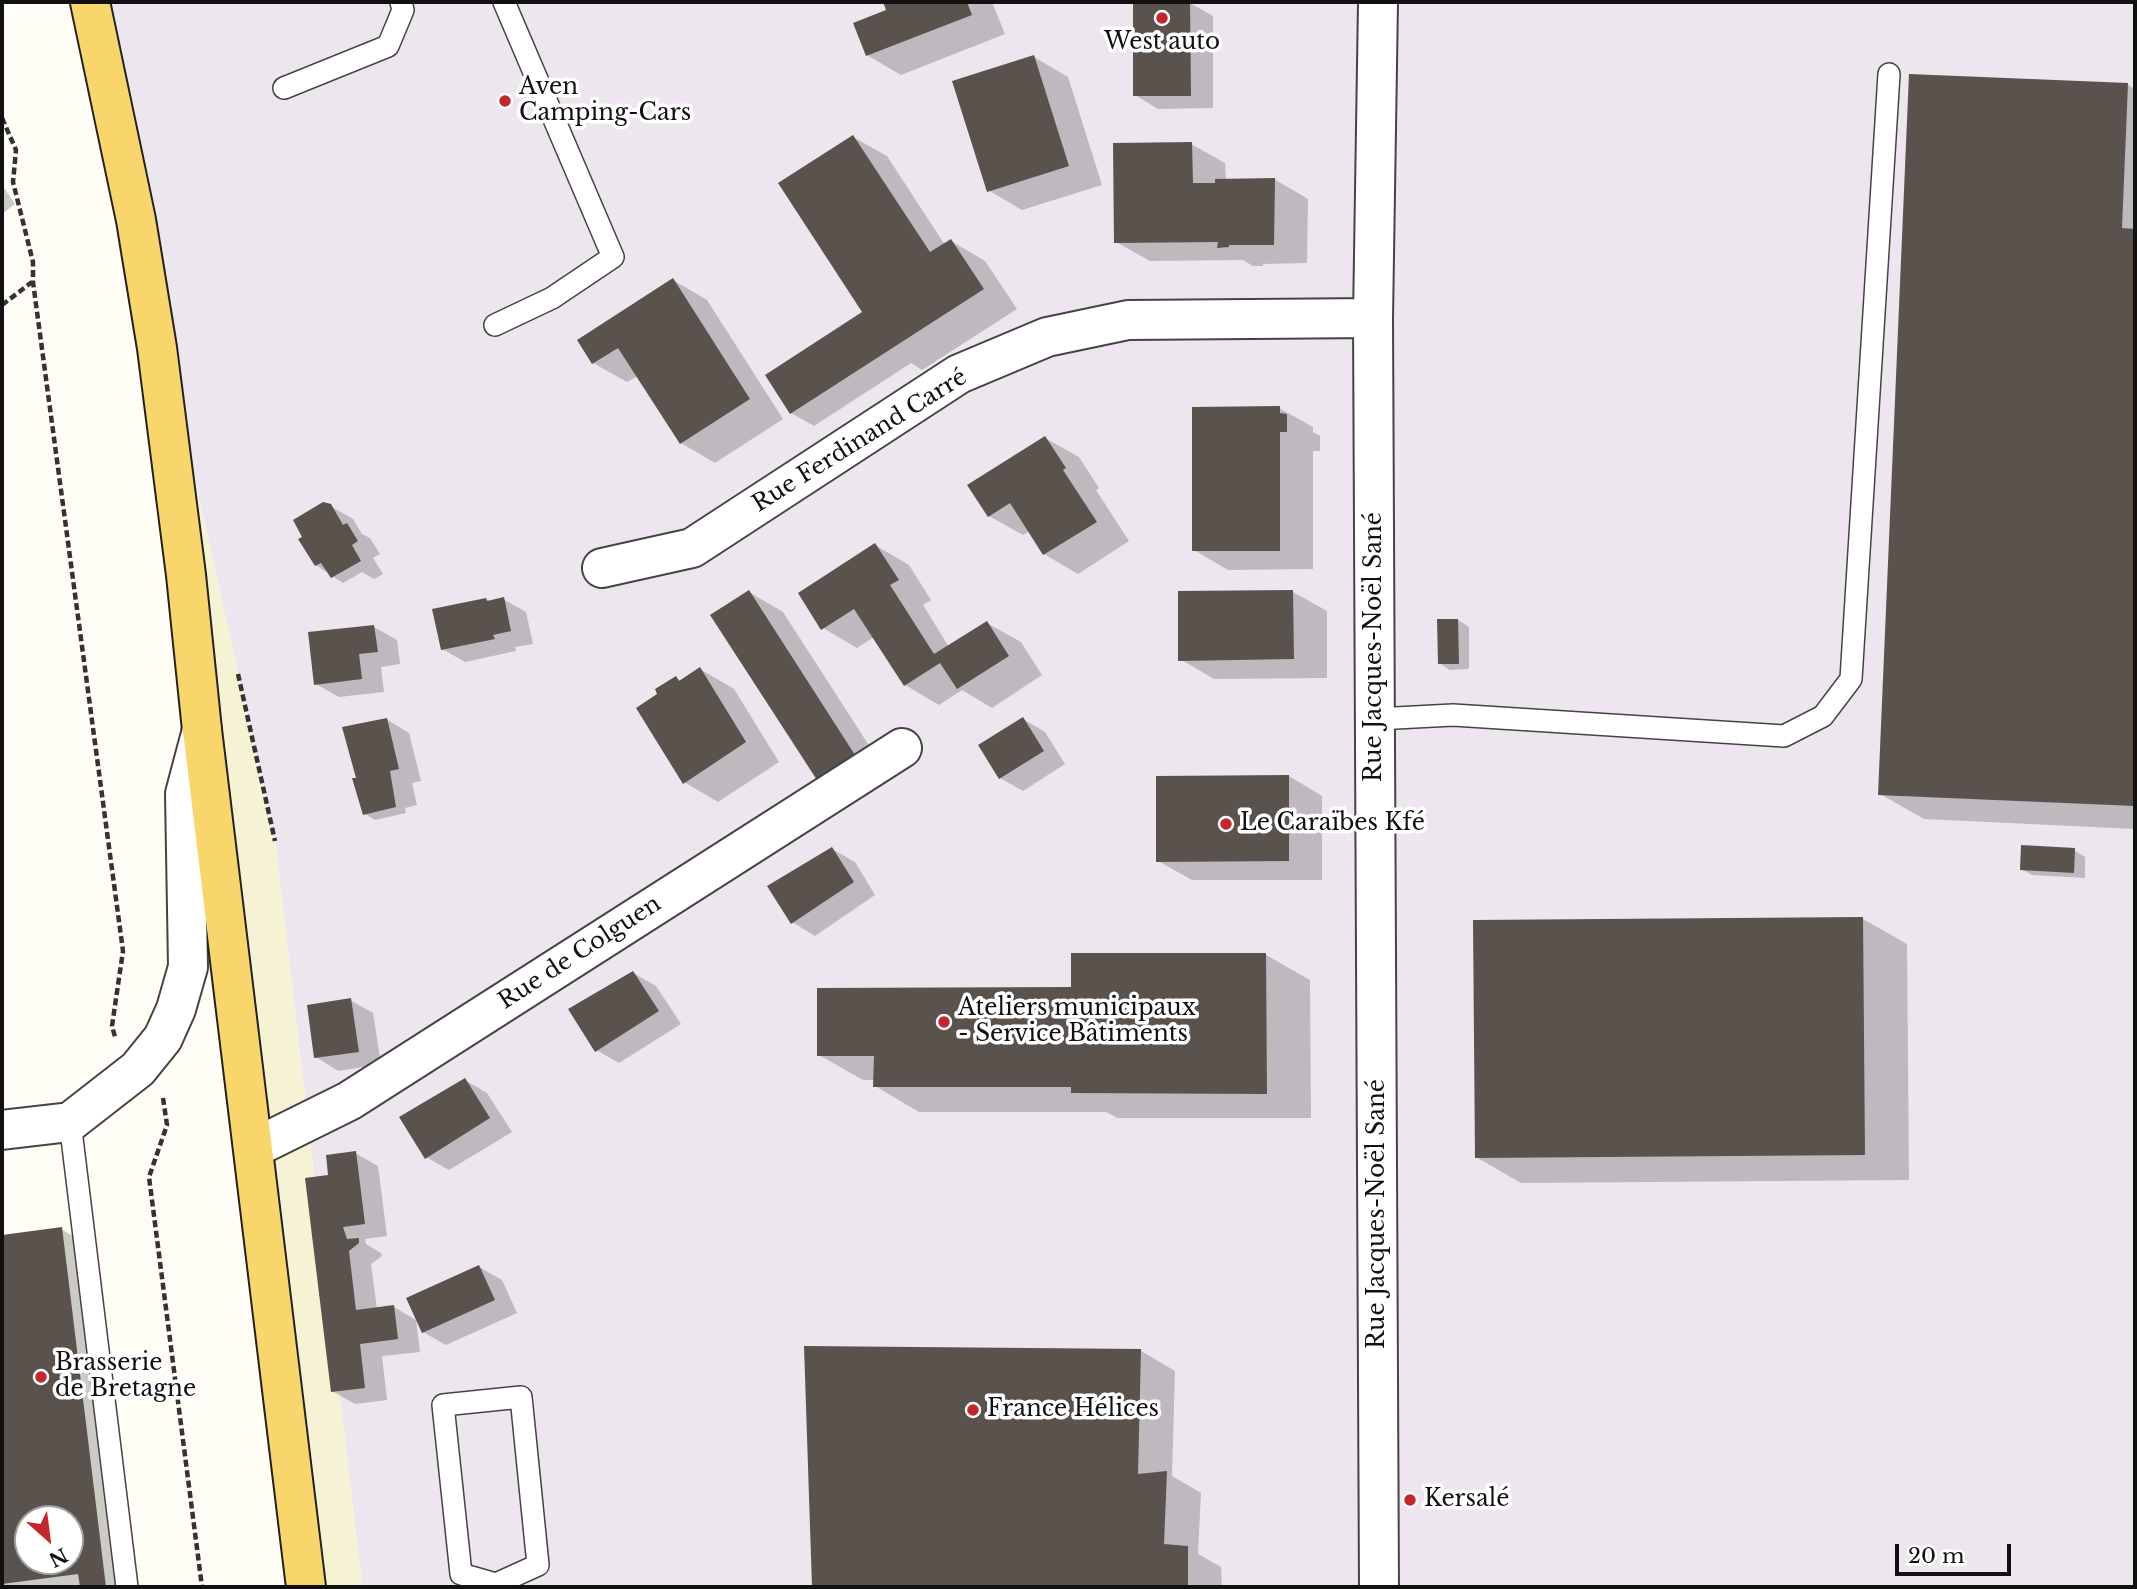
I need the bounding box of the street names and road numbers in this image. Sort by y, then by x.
street label: Rue Ferdinand Carré [748,364,972,518]
street label: Rue Jacques-Noël Sané [1361,512,1389,782]
street label: Rue de Colguen [494,890,666,1016]
street label: Rue Jacques-Noël Sané [1364,1079,1392,1349]

